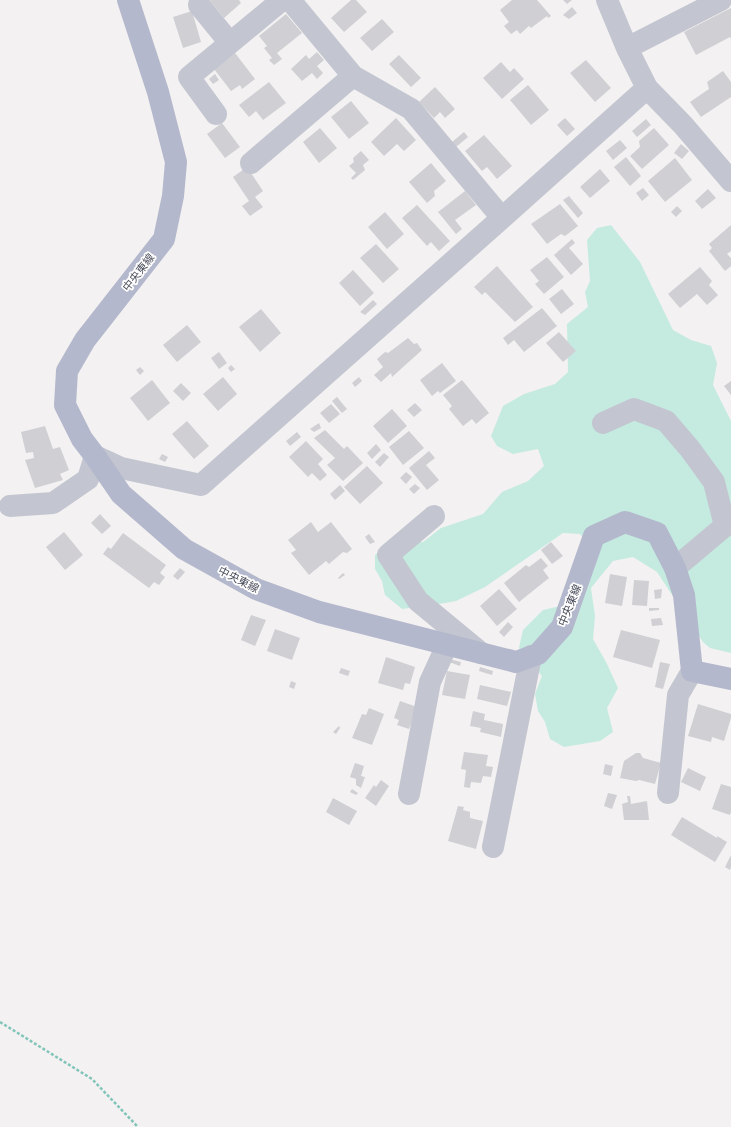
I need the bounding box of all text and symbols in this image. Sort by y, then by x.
street label: 中央東線 [119,250,157,294]
street label: 中央東線 [216,562,262,596]
street label: 中央東線 [554,582,584,628]

